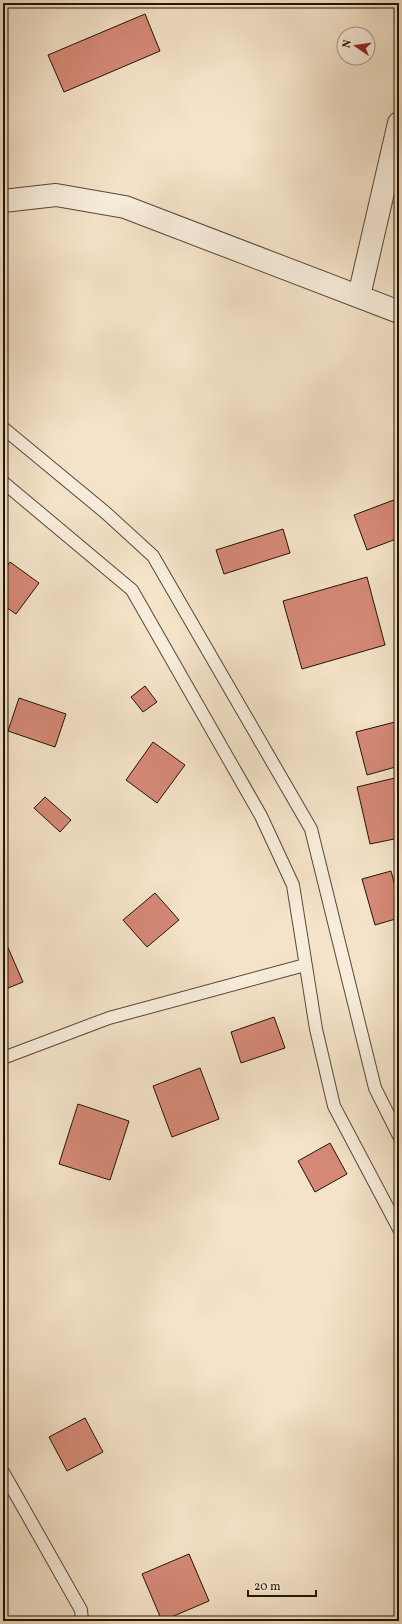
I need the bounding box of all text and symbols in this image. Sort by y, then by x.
north arrow [336,26,376,66]
text: N [340,39,356,50]
scale bar [248,1572,316,1598]
text: 20 m [254,1579,281,1595]

